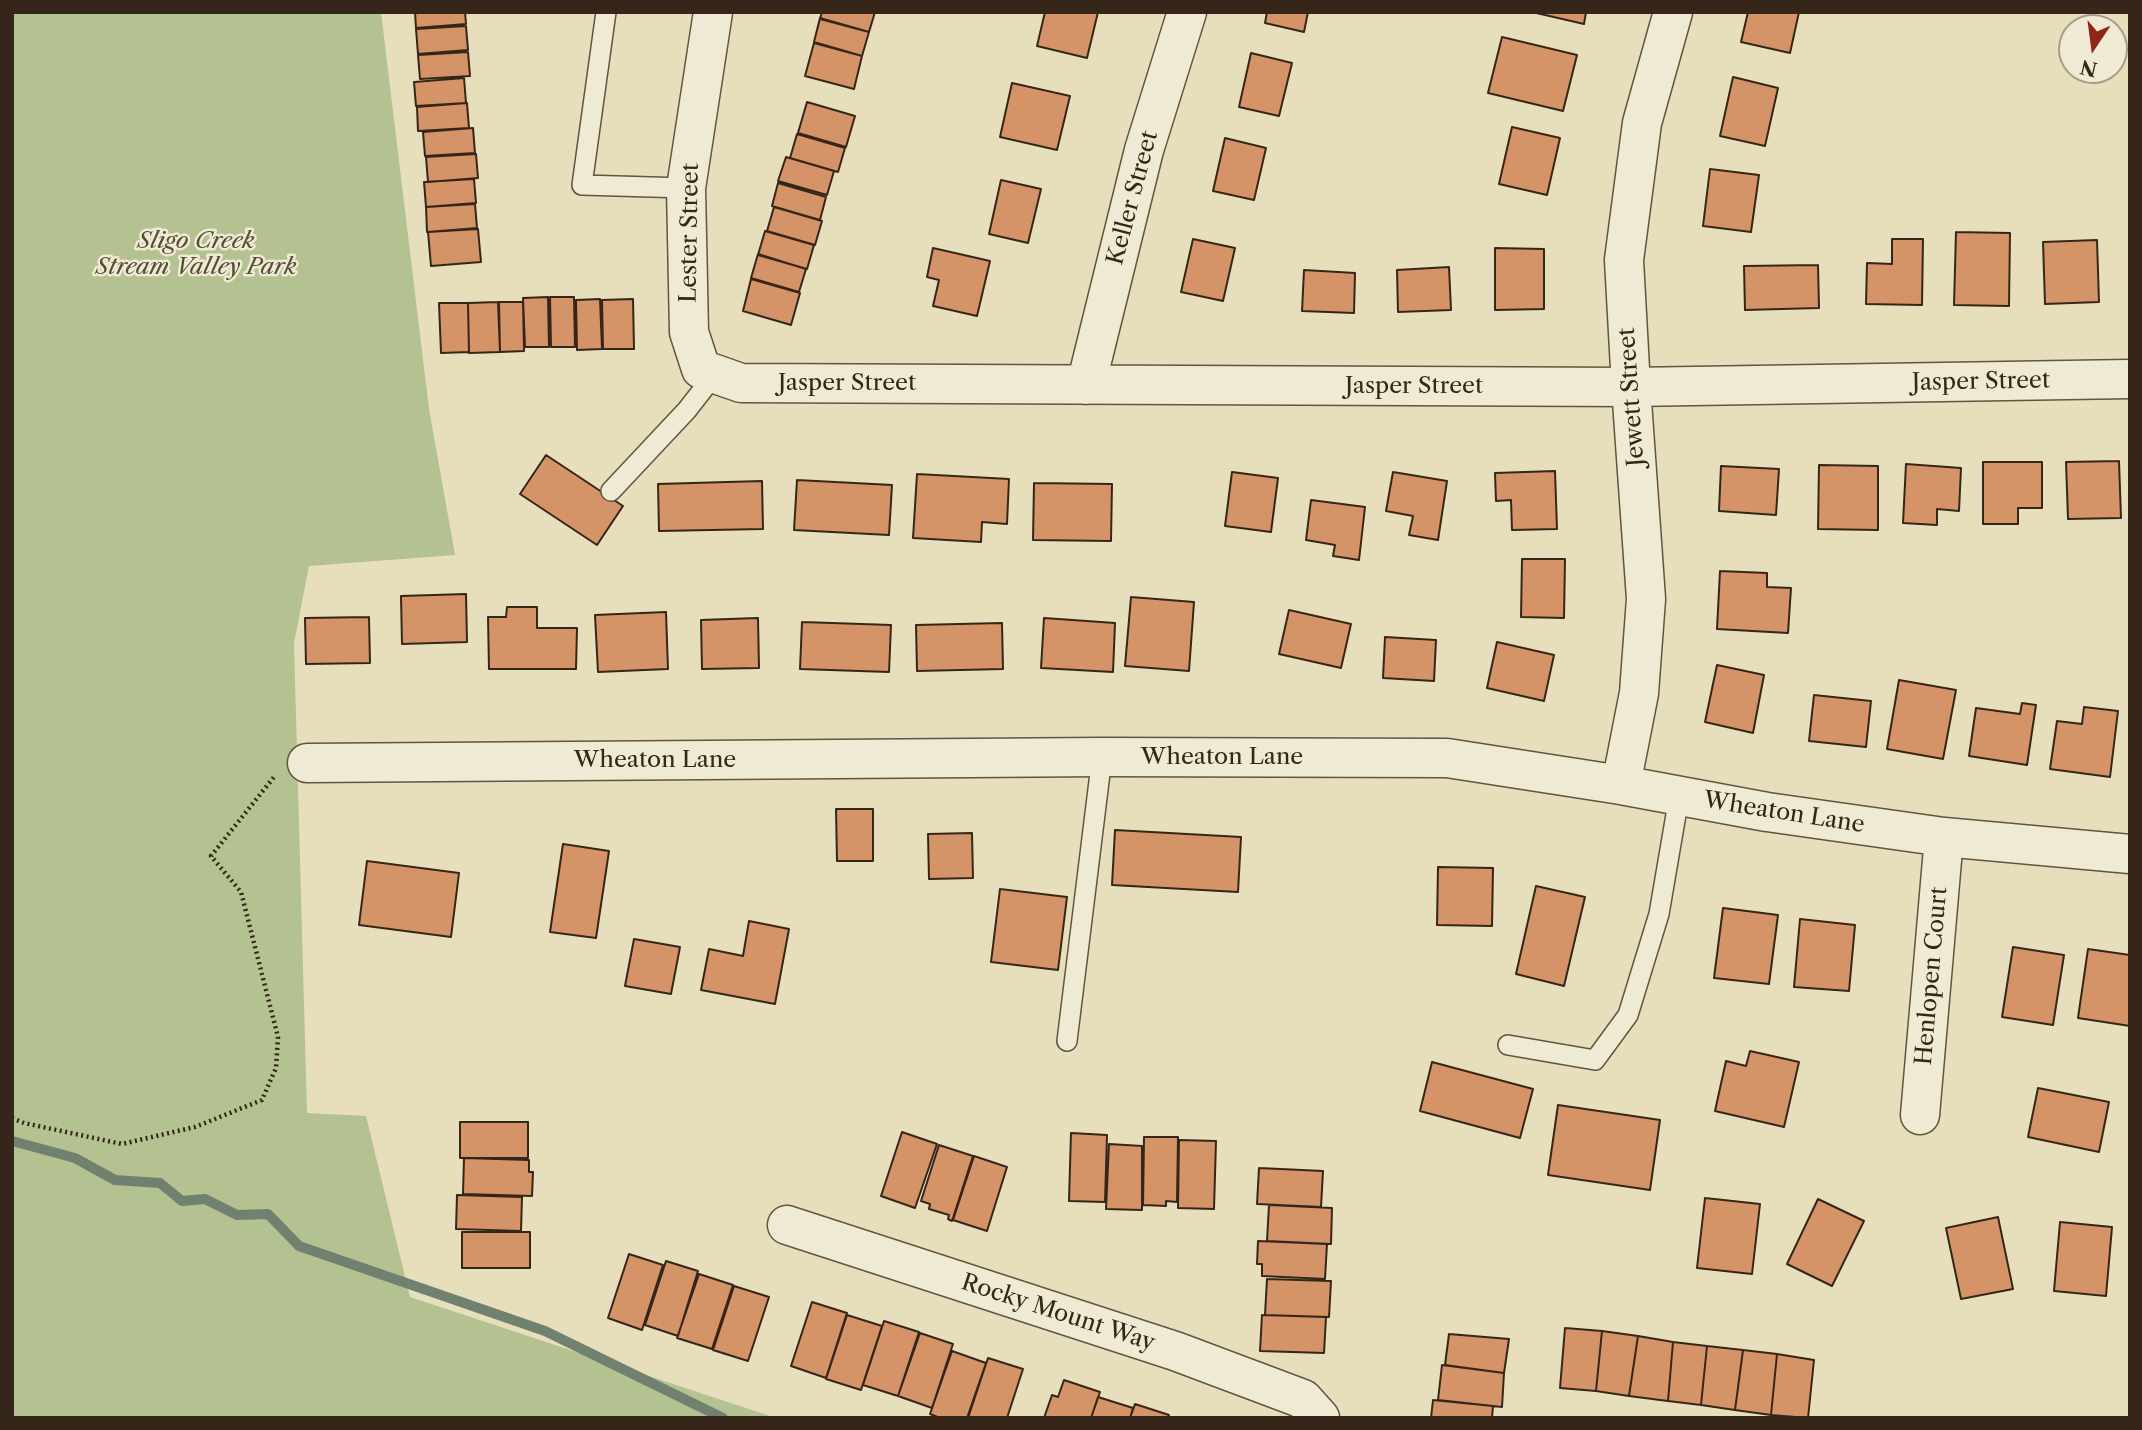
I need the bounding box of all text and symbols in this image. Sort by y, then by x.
north arrow [2058,14,2128,84]
text: N [2078,55,2099,81]
street label: Keller Street [1102,128,1164,268]
street label: Lester Street [675,163,705,303]
park label: Sligo Creek Stream Valley Park [96,227,296,281]
street label: Jewett Street [1613,327,1651,467]
street label: Jasper Street [1912,367,2050,397]
street label: Jasper Street [778,369,916,397]
street label: Jasper Street [1345,372,1483,400]
street label: Wheaton Lane [1141,743,1303,771]
street label: Wheaton Lane [574,746,736,774]
street label: Wheaton Lane [1702,787,1866,839]
street label: Henlopen Court [1910,886,1954,1066]
street label: Rocky Mount Way [958,1269,1158,1357]

